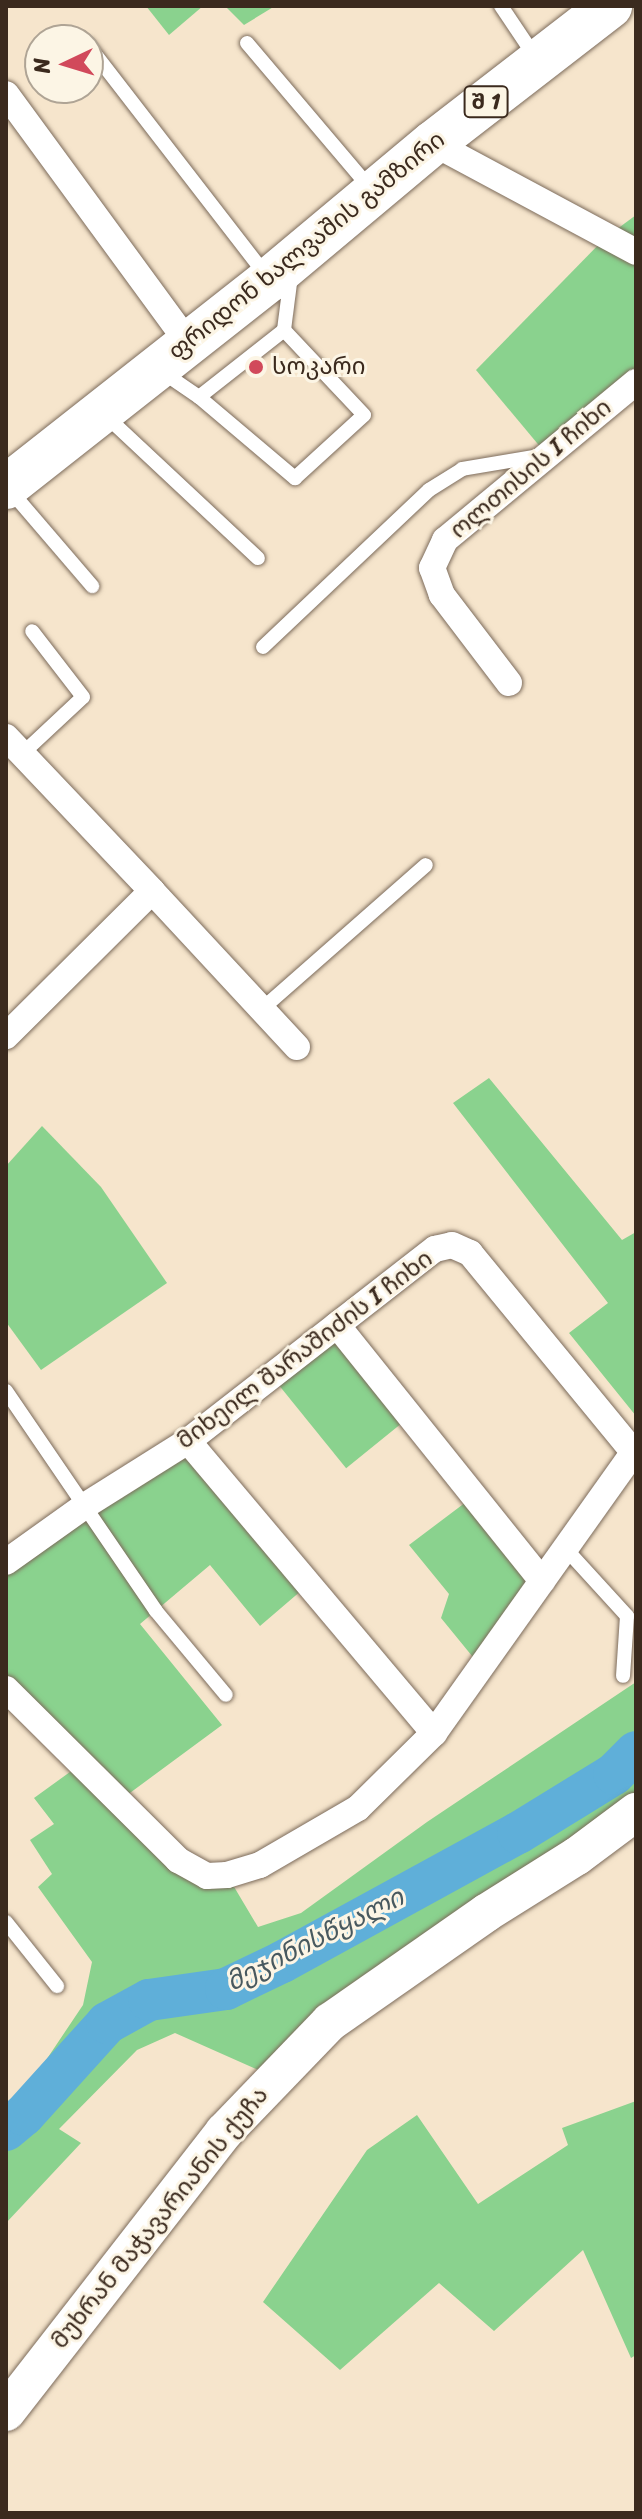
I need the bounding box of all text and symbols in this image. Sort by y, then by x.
north arrow [24,24,104,104]
text: N [22,57,62,75]
road number: შ 1 [462,84,510,120]
street label: ფრიდონ ხალვაშის გამზირი [163,126,451,366]
place label: სოკარი [272,353,366,381]
marker: სოკარი [247,358,265,376]
street label: ოლთისის I ჩიხი [445,393,617,545]
street label: მიხეილ შარაშიძის I ჩიხი [172,1244,438,1456]
water label: მეჯინისწყალი [221,1882,409,1998]
street label: მუხრან მაჭავარიანის ქუჩა [45,2081,275,2355]

